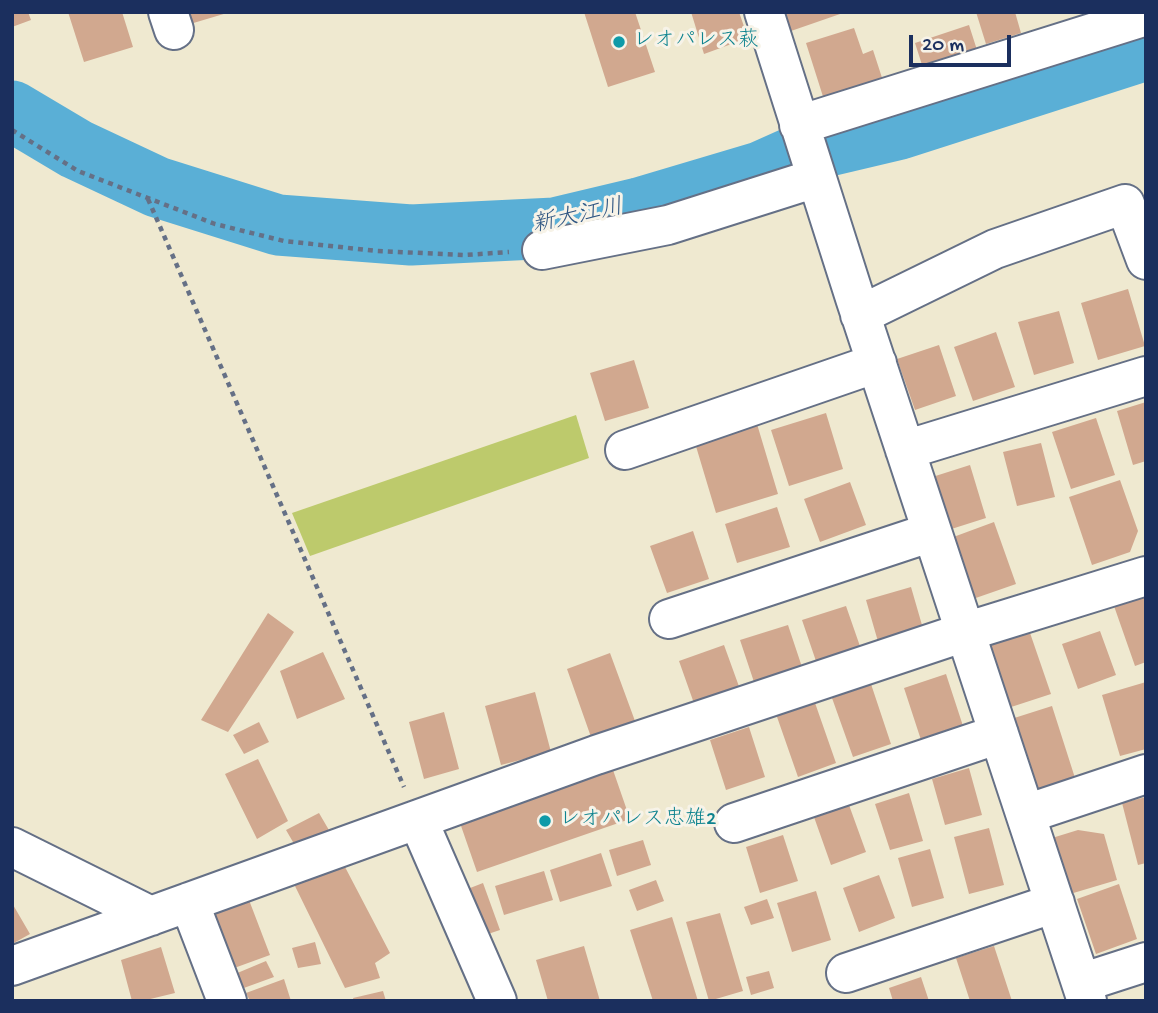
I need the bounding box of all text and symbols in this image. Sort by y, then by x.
scale bar [913,21,1014,65]
place label: レオパレス萩 [633,29,759,55]
marker: レオパレス萩 [611,34,627,50]
text: 20 m [922,34,964,59]
water label: 新大江川 [530,195,626,241]
place label: レオパレス忠雄2 [559,808,716,834]
marker: レオパレス忠雄2 [537,813,553,829]

